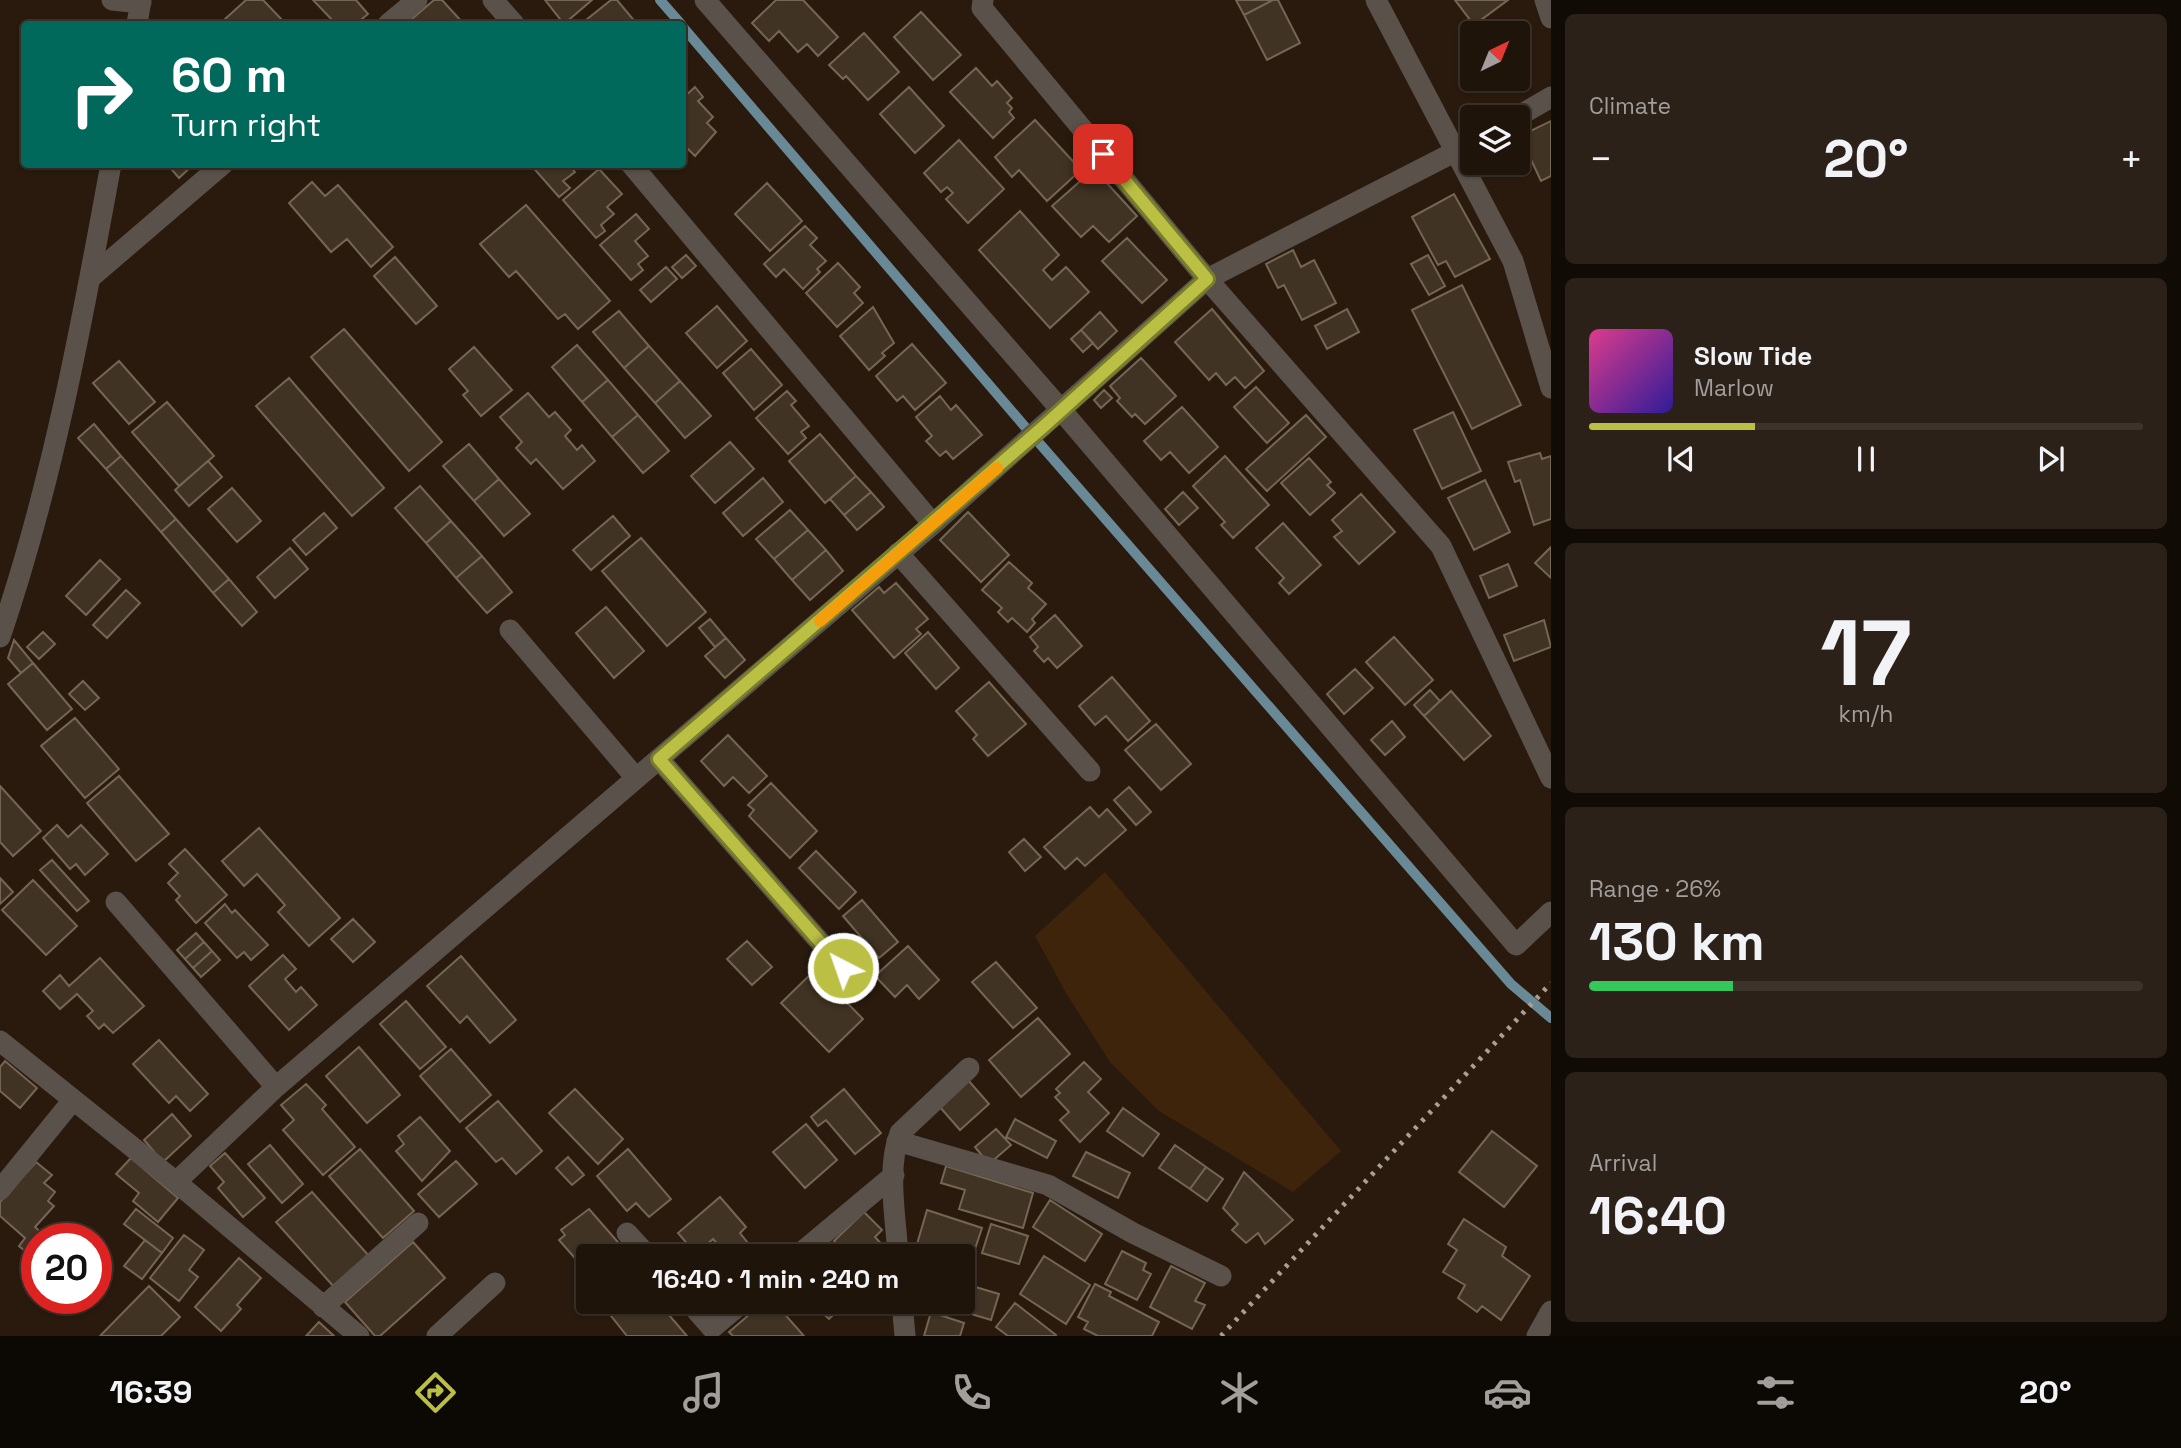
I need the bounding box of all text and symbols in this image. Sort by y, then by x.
north arrow [1460,21,1530,91]
map controls [1460,21,1530,175]
text: 60 m [171,44,287,106]
icon: right [56,49,147,140]
text: Climate [1589,91,1671,121]
text: Turn right [171,105,321,145]
button: layers [1460,105,1530,175]
pin [1073,124,1133,184]
text: 20° [1823,126,1909,192]
icon: arrive [1084,135,1122,173]
text: − [1589,135,1613,183]
text: + [2119,135,2143,183]
text: Slow Tide [1694,339,1812,373]
text: Marlow [1694,373,1774,403]
icon: previous [1662,440,1700,478]
icon: pause [1847,440,1885,478]
icon: next [2032,440,2070,478]
text: 17 [1820,595,1912,712]
text: km/h [1839,699,1893,729]
text: Range · 26% [1589,874,1721,904]
text: 130 km [1589,909,1765,975]
position arrow [806,931,880,1005]
text: Arrival [1589,1148,1657,1178]
text: 16:40 [1589,1183,1727,1249]
speed limit sign: 20 [21,1223,112,1314]
text: 16:40 · 1 min · 240 m [652,1262,899,1296]
icon: directions [411,1368,460,1417]
icon: music [679,1368,728,1417]
icon: phone [947,1368,996,1417]
icon: climate [1215,1368,1264,1417]
icon: car [1483,1368,1532,1417]
icon: filters [1751,1368,1800,1417]
text: 16:39 [109,1372,192,1412]
text: 20° [2019,1372,2072,1412]

